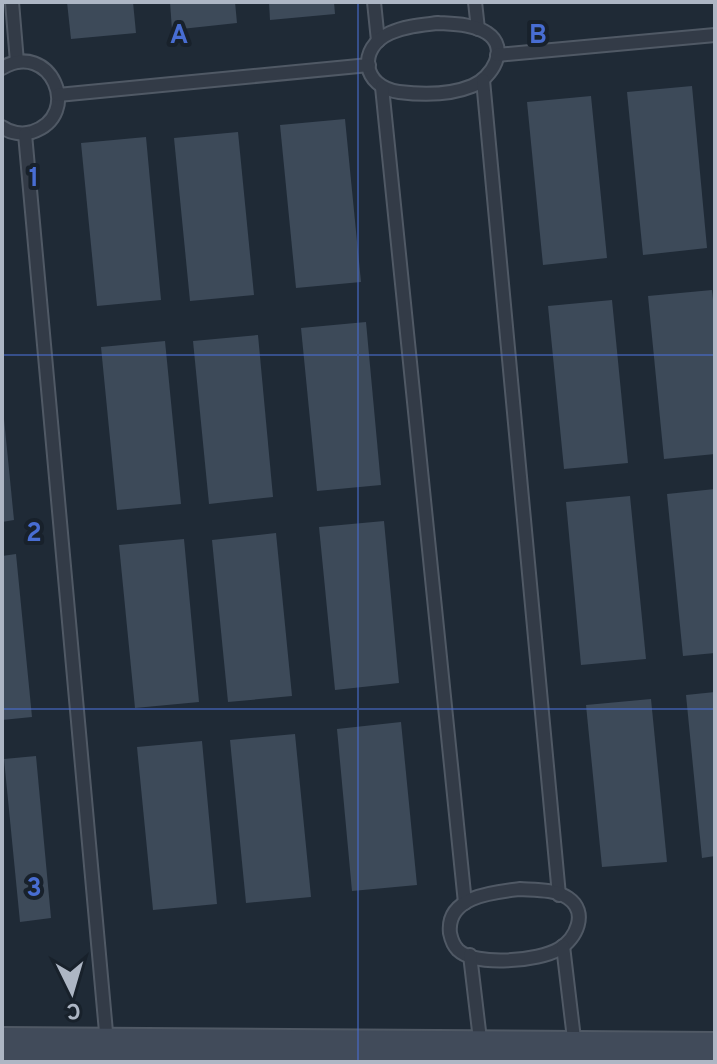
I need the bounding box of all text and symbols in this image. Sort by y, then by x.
text: A [170,20,188,53]
text: B [529,20,547,53]
text: 1 [29,163,39,196]
text: 2 [26,518,42,551]
text: 3 [26,873,42,906]
north arrow [32,952,112,1032]
text: С [65,995,82,1023]

